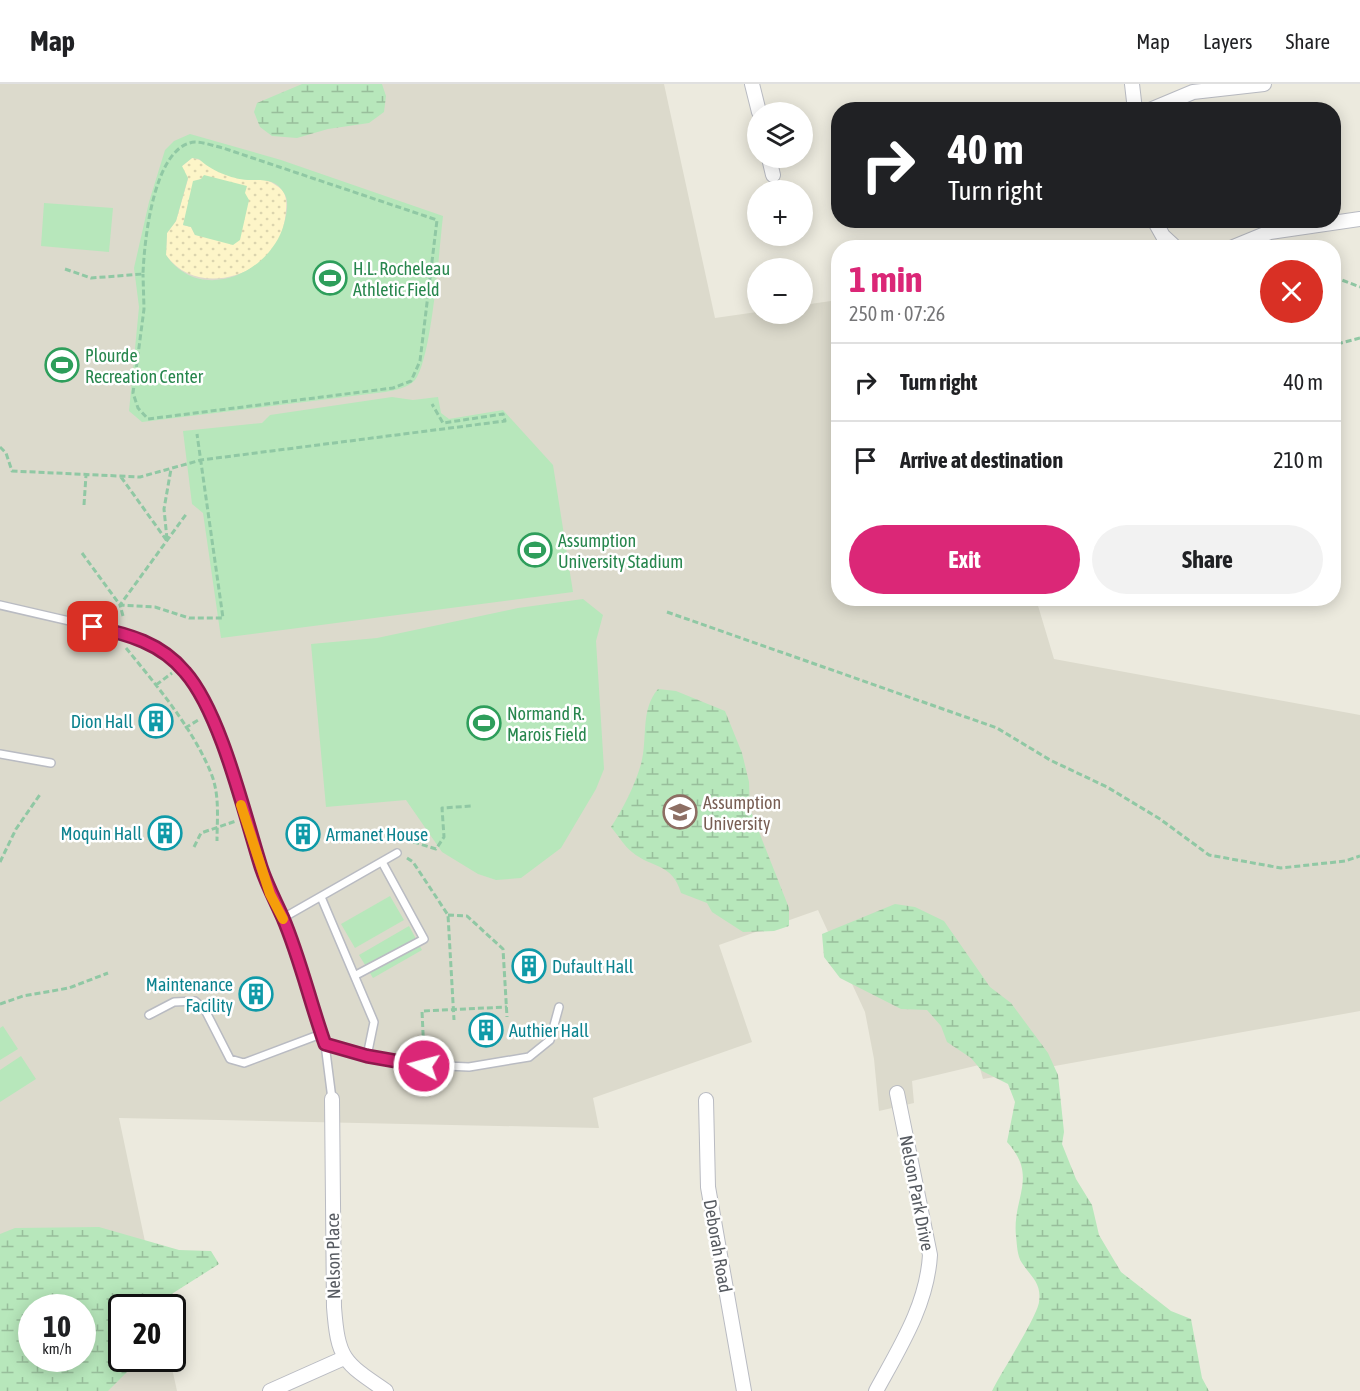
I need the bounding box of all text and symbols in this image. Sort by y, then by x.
text: Map [30,25,75,57]
text: Map [1136,29,1170,53]
text: Layers [1203,29,1253,53]
text: Share [1286,29,1330,53]
map controls [747,102,813,324]
button: layers [747,102,813,168]
text: 40 m [948,125,1023,173]
icon: right [849,126,927,204]
text: Turn right [948,175,1043,206]
button: + [747,180,813,246]
place label: H.L. Rocheleau Athletic Field [353,258,450,300]
button: − [747,258,813,324]
text: 1 min [849,258,923,300]
sports icon: H.L. Rocheleau Athletic Field [312,260,348,296]
button: close [1260,260,1323,323]
text: 250 m · 07:26 [849,302,945,325]
place label: Plourde Recreation Center [85,345,204,387]
sports icon: Plourde Recreation Center [44,347,80,383]
icon: right [849,366,882,399]
text: Turn right [900,369,977,395]
text: 40 m [1283,369,1323,395]
icon: arrive [849,444,882,477]
text: Arrive at destination [900,447,1063,473]
text: 210 m [1273,447,1323,473]
button: Exit [849,525,1080,594]
button: Share [1092,525,1323,594]
place label: Assumption University Stadium [558,530,683,572]
sports icon: Assumption University Stadium [517,532,553,568]
pin [67,601,118,652]
icon: arrive [76,610,109,643]
building icon: Dion Hall [138,703,174,739]
place label: Normand R. Marois Field [507,703,587,745]
sports icon: Normand R. Marois Field [466,705,502,741]
place label: Dion Hall [71,711,133,732]
place label: Assumption University [703,792,781,834]
school or university icon: Assumption University [662,794,698,830]
building icon: Moquin Hall [147,815,183,851]
building icon: Armanet House [285,816,321,852]
place label: Moquin Hall [61,823,142,844]
place label: Armanet House [326,824,428,845]
building icon: Dufault Hall [511,948,547,984]
place label: Dufault Hall [552,956,634,977]
place label: Maintenance Facility [146,974,233,1016]
building icon: Maintenance Facility [238,976,274,1012]
building icon: Authier Hall [468,1012,504,1048]
place label: Authier Hall [509,1020,589,1041]
position arrow [392,1034,456,1098]
street label: Nelson Park Drive [896,1134,938,1252]
street label: Deborah Road [699,1198,737,1294]
street label: Nelson Place [322,1213,344,1299]
speed limit sign: 20 [108,1294,186,1372]
text: 10 [43,1309,71,1343]
text: km/h [42,1340,72,1357]

